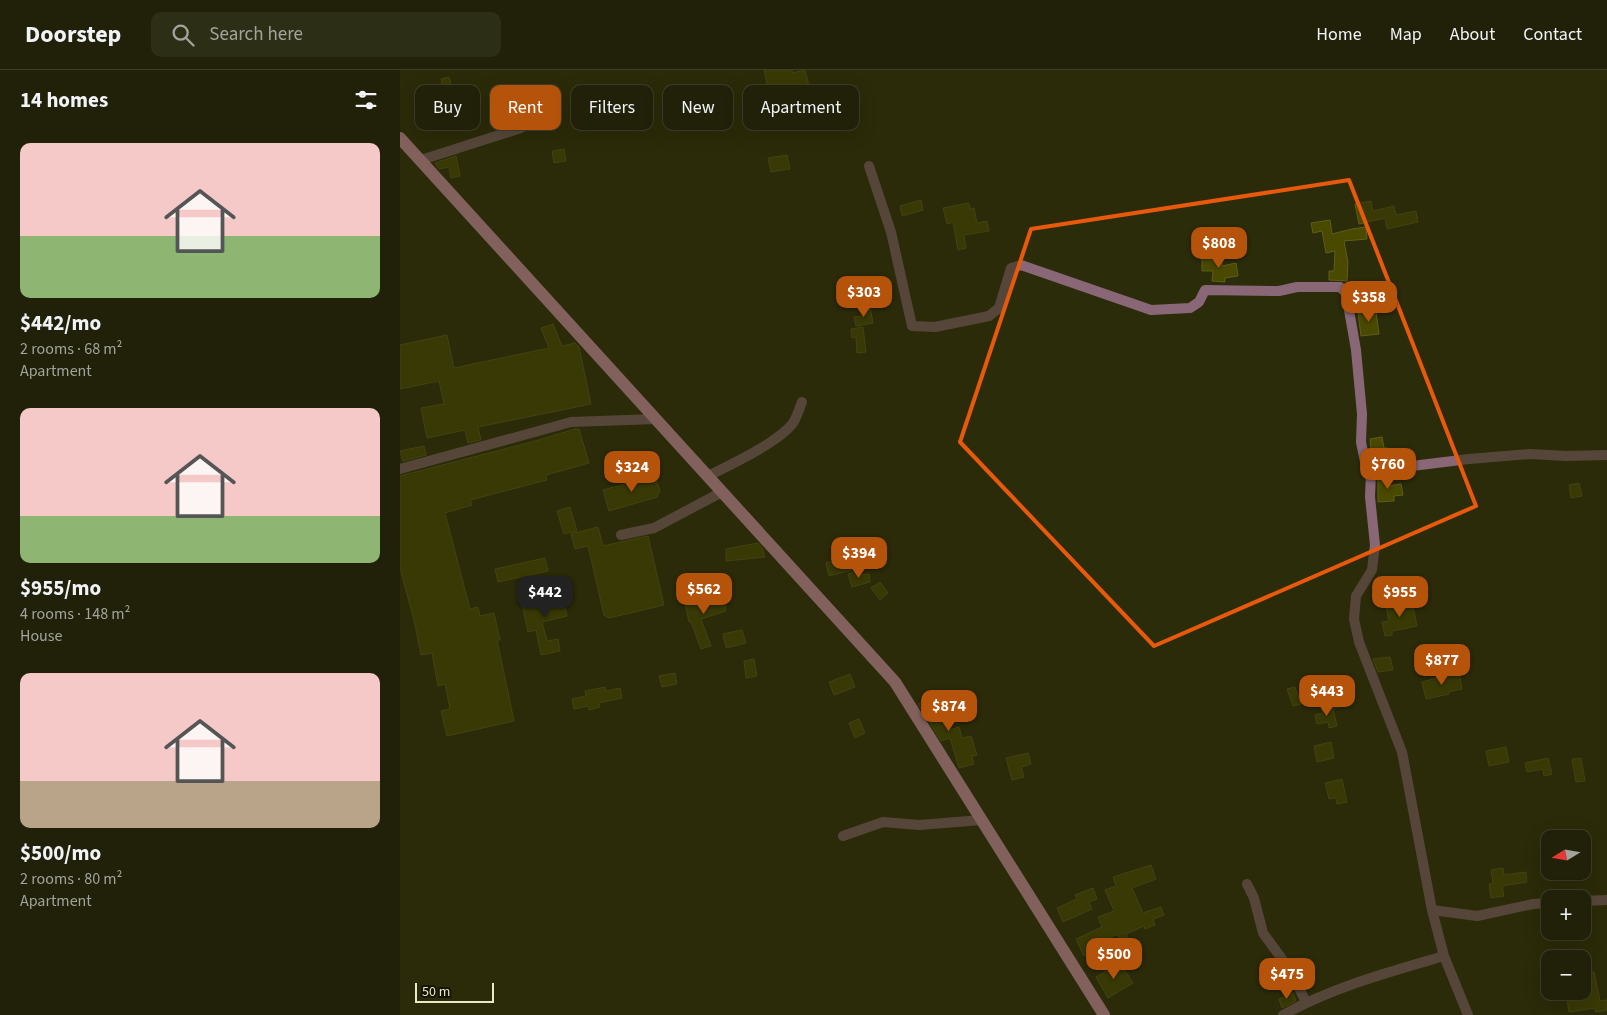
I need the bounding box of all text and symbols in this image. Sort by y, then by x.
search box [151,12,501,57]
text: Doorstep [25,17,121,52]
icon: search [169,21,197,49]
text: Search here [209,21,303,48]
text: Home [1316,22,1362,47]
text: Map [1390,22,1422,47]
text: About [1450,22,1495,47]
text: Contact [1523,22,1582,47]
text: 14 homes [20,85,108,115]
chip: Buy [415,85,480,130]
chip: Rent [490,85,561,130]
chip: Filters [571,85,653,130]
chip: New [663,85,733,130]
chip: Apartment [743,85,859,130]
icon: filters [352,86,380,114]
icon: home [155,176,245,266]
pin: $808 [1189,226,1249,269]
text: $808 [1202,232,1236,254]
pin: $303 [834,276,894,318]
pin: $358 [1339,280,1399,323]
text: $303 [847,281,881,303]
text: $358 [1352,286,1386,308]
text: $442/mo [20,308,101,338]
text: 2 rooms · 68 m² [20,338,122,360]
text: Apartment [20,360,92,382]
icon: home [155,441,245,531]
pin: $760 [1358,448,1418,490]
pin: $324 [602,450,662,493]
text: $760 [1371,453,1405,475]
text: $324 [615,456,649,478]
pin: $394 [829,536,889,579]
text: $394 [842,542,876,564]
pin: $562 [674,572,734,615]
text: $955/mo [20,573,101,603]
pin: $442 [515,576,575,618]
pin: $955 [1370,576,1430,618]
text: $562 [687,578,721,600]
text: $442 [528,581,562,603]
text: $955 [1383,581,1417,603]
text: 4 rooms · 148 m² [20,603,130,625]
text: House [20,625,62,647]
pin: $877 [1412,644,1472,686]
text: $877 [1425,649,1459,671]
pin: $443 [1297,674,1357,717]
text: $443 [1310,680,1344,702]
pin: $874 [919,690,979,732]
text: $874 [932,695,966,717]
icon: home [155,706,245,796]
north arrow [1541,830,1591,880]
map controls [1541,830,1591,1000]
text: $500/mo [20,838,101,868]
text: 2 rooms · 80 m² [20,868,122,890]
text: Apartment [20,890,92,912]
button: + [1541,890,1591,940]
pin: $500 [1084,938,1144,980]
text: $500 [1097,943,1131,965]
button: − [1541,950,1591,1000]
pin: $475 [1257,958,1317,1000]
text: $475 [1270,963,1304,985]
scale bar [415,980,494,1003]
text: 50 m [422,982,450,1002]

